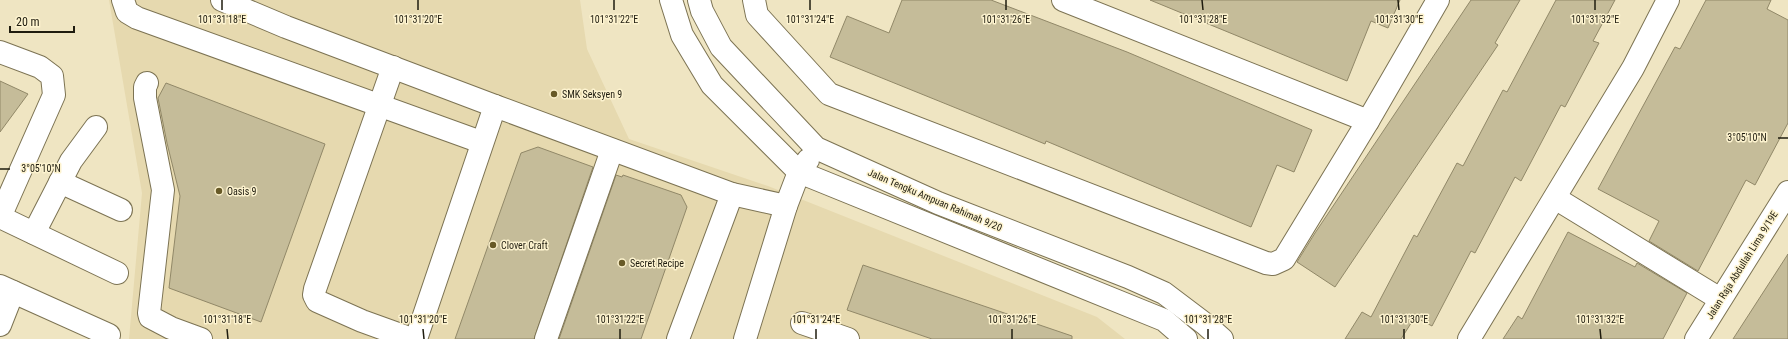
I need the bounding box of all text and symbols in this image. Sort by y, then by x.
scale bar [10,8,74,34]
text: 101°31'18"E [198,14,246,25]
text: 101°31'20"E [394,14,442,25]
text: 101°31'22"E [590,14,638,25]
text: 101°31'24"E [786,14,834,25]
text: 101°31'26"E [982,14,1030,25]
text: 101°31'28"E [1179,14,1227,25]
text: 101°31'30"E [1375,14,1423,25]
text: 101°31'32"E [1571,14,1619,25]
text: 20 m [16,15,40,29]
marker: SMK Seksyen 9 [549,89,559,99]
place label: SMK Seksyen 9 [562,89,622,100]
text: 3°05'10"N [1727,132,1767,143]
text: 3°05'10"N [21,163,61,174]
street label: Jalan Tengku Ampuan Rahimah 9/20 [866,167,1004,233]
marker: Oasis 9 [214,186,224,196]
place label: Oasis 9 [227,186,257,197]
street label: Jalan Raja Abdullah Lima 9/19E [1704,209,1780,321]
marker: Clover Craft [488,240,498,250]
place label: Clover Craft [501,240,548,251]
marker: Secret Recipe [617,258,627,268]
place label: Secret Recipe [630,258,684,269]
text: 101°31'18"E [203,314,251,325]
text: 101°31'20"E [399,314,447,325]
text: 101°31'22"E [596,314,644,325]
text: 101°31'24"E [792,314,840,325]
text: 101°31'26"E [988,314,1036,325]
text: 101°31'28"E [1184,314,1232,325]
text: 101°31'30"E [1380,314,1428,325]
text: 101°31'32"E [1576,314,1624,325]

